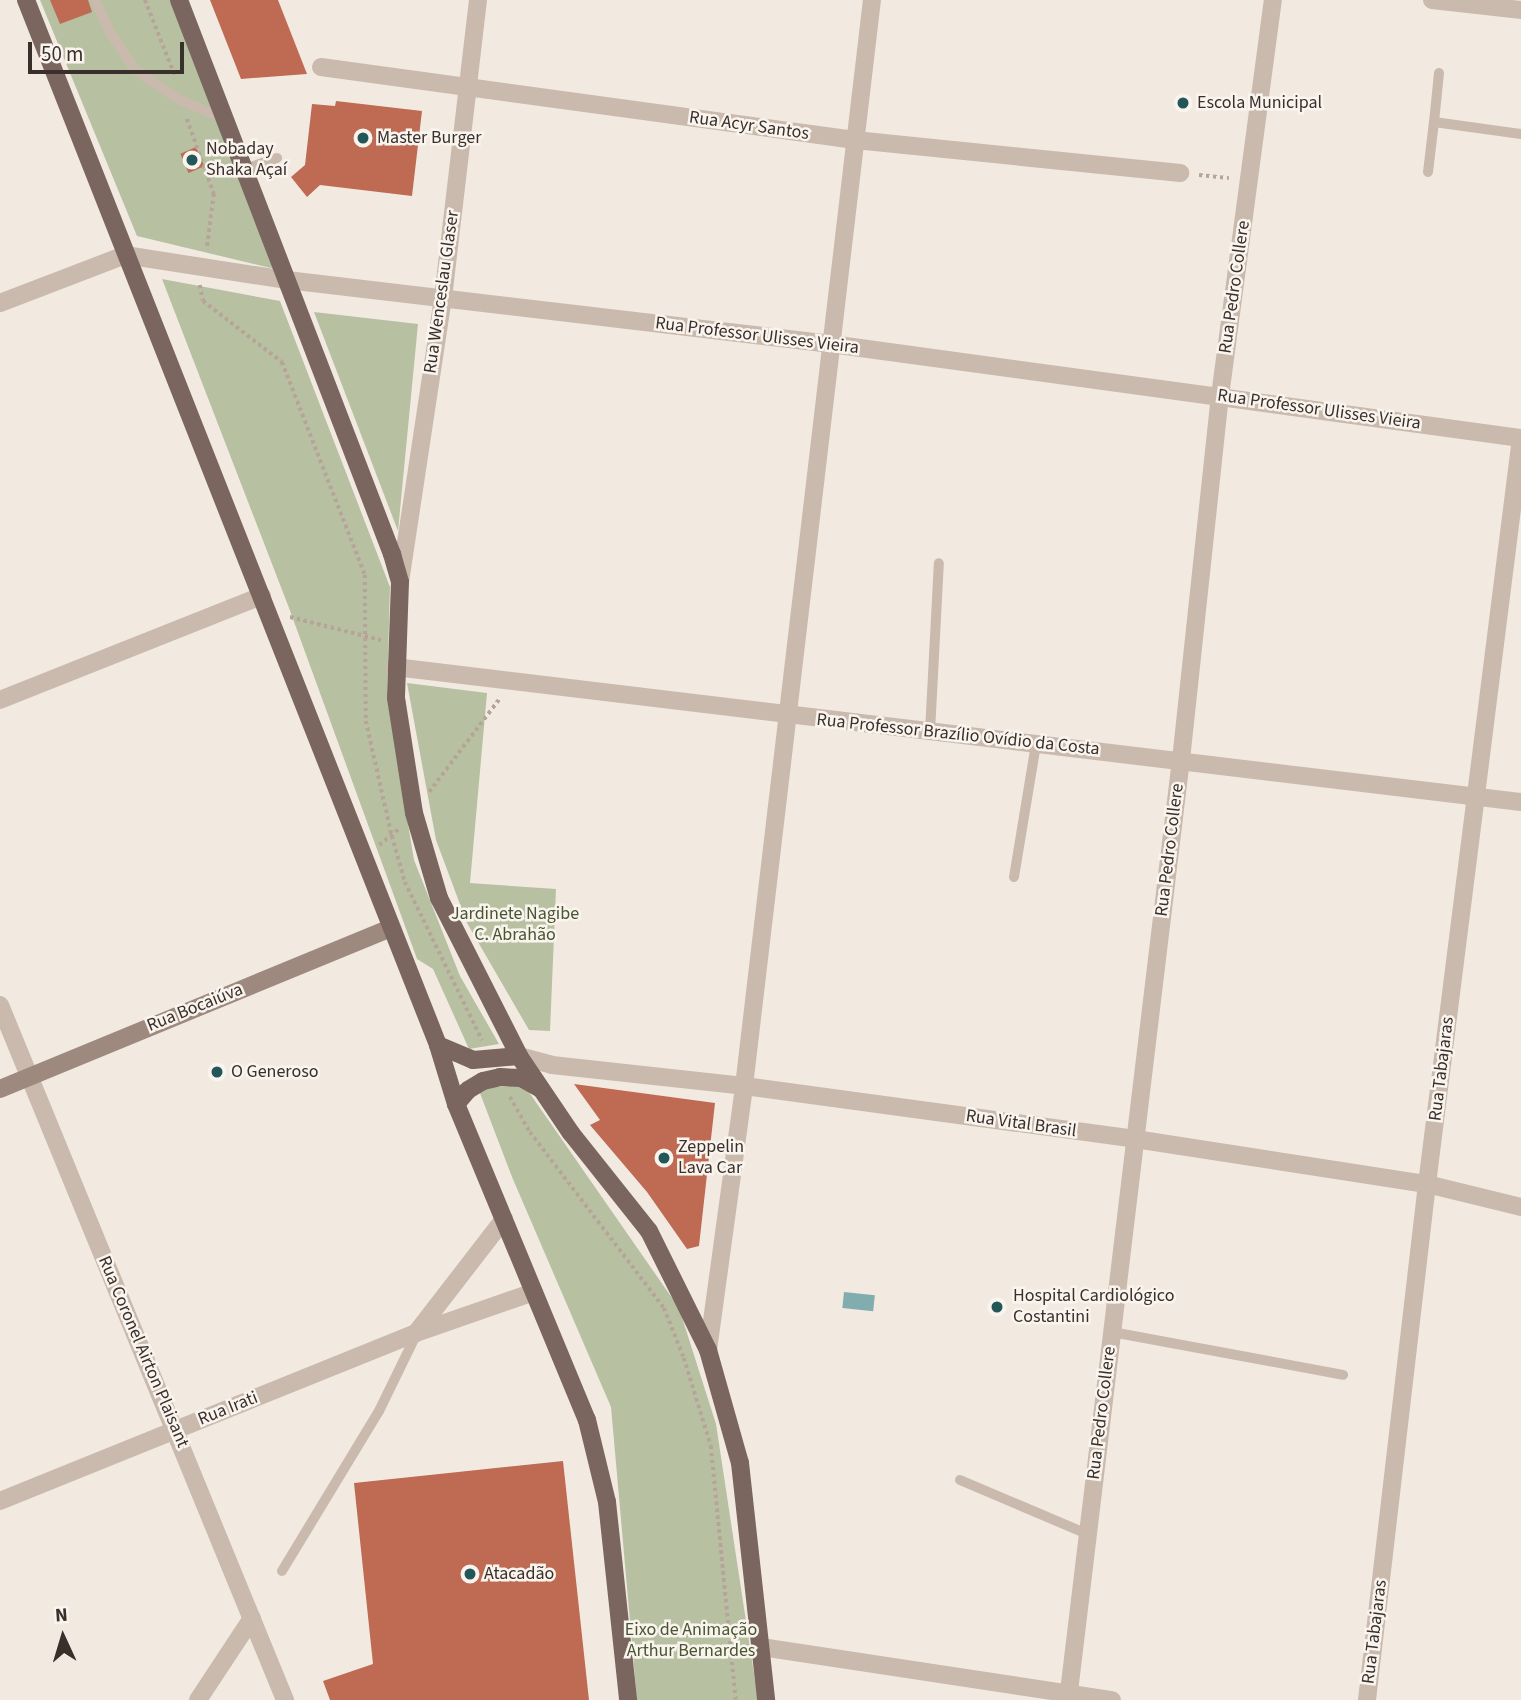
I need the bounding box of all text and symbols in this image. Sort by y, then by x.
scale bar [32,28,187,72]
text: 50 m [41,39,83,69]
place label: Escola Municipal [1197,92,1322,114]
marker: Escola Municipal [1175,95,1191,111]
street label: Rua Acyr Santos [688,107,810,145]
place label: Master Burger [377,127,481,149]
marker: Master Burger [355,130,371,146]
place label: Nobaday Shaka Açaí [206,139,287,182]
marker: Nobaday Shaka Açaí [184,152,200,168]
street label: Rua Wenceslau Glaser [420,209,464,375]
street label: Rua Pedro Collere [1215,219,1255,355]
street label: Rua Professor Ulisses Vieira [654,313,860,359]
street label: Rua Professor Ulisses Vieira [1216,385,1422,435]
street label: Rua Professor Brazílio Ovídio da Costa [815,709,1101,761]
street label: Rua Pedro Collere [1151,782,1189,918]
park label: Jardinete Nagibe C. Abrahão [451,904,579,946]
street label: Rua Bocaiúva [144,979,246,1037]
street label: Rua Tabajaras [1425,1016,1459,1122]
place label: O Generoso [231,1061,318,1083]
marker: O Generoso [209,1064,225,1080]
street label: Rua Vital Brasil [964,1106,1078,1142]
place label: Zeppelin Lava Car [678,1137,744,1180]
marker: Zeppelin Lava Car [656,1150,672,1166]
street label: Rua Coronel Airton Plaisant [93,1253,193,1451]
place label: Hospital Cardiológico Costantini [1013,1286,1174,1328]
marker: Hospital Cardiológico Costantini [987,1297,1007,1317]
street label: Rua Pedro Collere [1083,1345,1121,1481]
street label: Rua Irati [195,1387,261,1431]
place label: Atacadão [484,1563,554,1585]
marker: Atacadão [462,1566,478,1582]
street label: Rua Tabajaras [1358,1579,1392,1685]
north arrow [28,1602,98,1672]
text: N [54,1602,69,1629]
park label: Eixo de Animação Arthur Bernardes [625,1620,757,1662]

